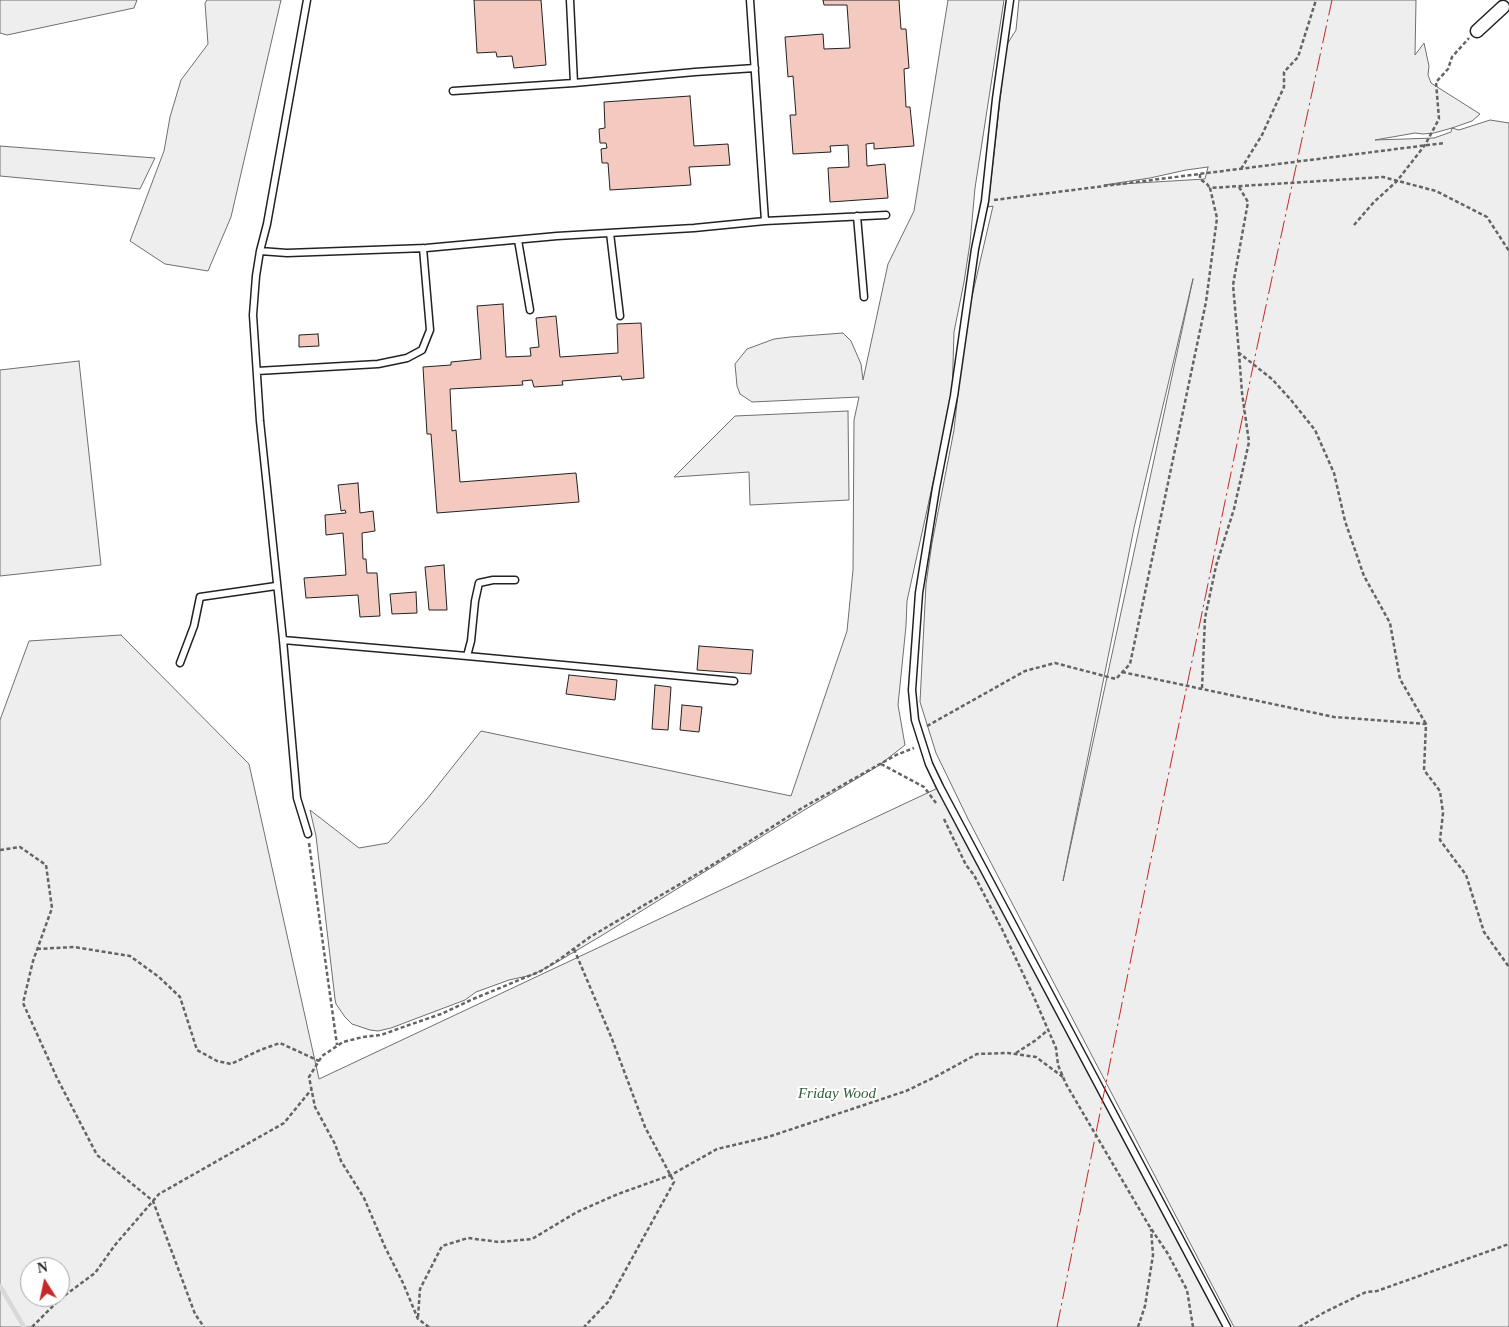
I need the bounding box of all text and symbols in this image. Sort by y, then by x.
park label: Friday Wood [798,1085,876,1103]
north arrow [20,1257,70,1307]
text: N [36,1259,49,1276]

